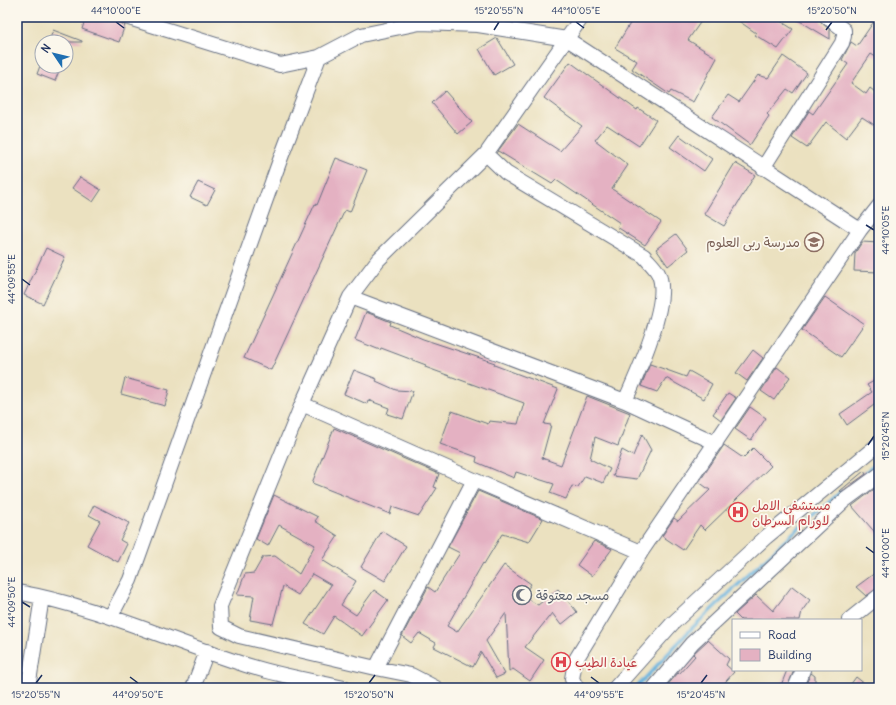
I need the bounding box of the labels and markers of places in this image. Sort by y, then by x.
school or university icon: مدرسة ربى العلوم [803,231,825,253]
place label: مدرسة ربى العلوم [706,234,800,253]
place label: مستشفى الامل لاورام السرطان [752,497,831,531]
hospital icon: مستشفى الامل لاورام السرطان [727,501,749,523]
mosque icon: مسجد معتوقة [511,584,533,606]
place label: مسجد معتوقة [536,587,609,604]
hospital icon: عيادة الطيب [550,651,572,673]
place label: عيادة الطيب [575,654,637,671]

